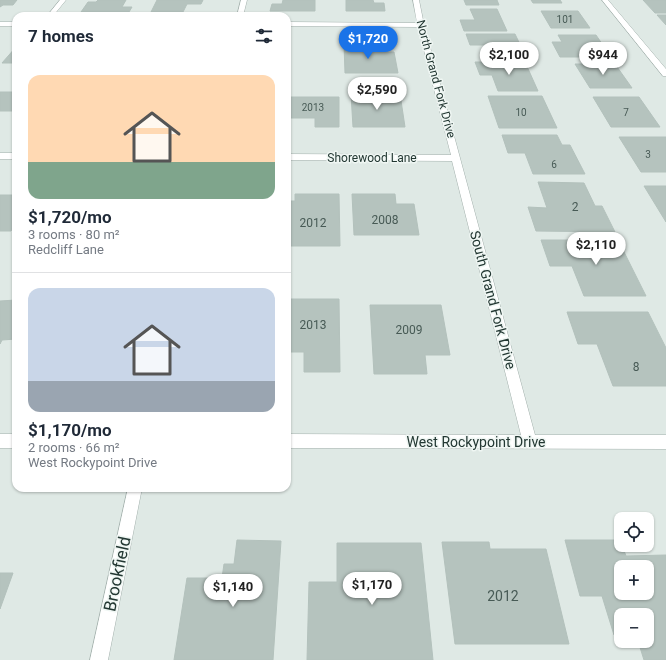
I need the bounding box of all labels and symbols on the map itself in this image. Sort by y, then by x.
house number: 101 [557,14,573,25]
street label: North Grand Fork Drive [413,18,459,140]
pin: $1,720 [335,26,401,60]
pin: $2,100 [476,42,542,76]
pin: $944 [579,42,627,76]
pin: $2,590 [344,77,410,111]
house number: 2013 [302,102,324,113]
house number: 10 [515,107,527,118]
house number: 7 [623,107,629,118]
house number: 3 [645,149,651,160]
street label: Shorewood Lane [327,151,417,165]
house number: 6 [551,159,557,170]
house number: 2 [572,200,579,214]
house number: 2008 [372,213,399,227]
house number: 2012 [300,216,327,230]
street label: South Grand Fork Drive [467,229,519,371]
pin: $2,110 [563,232,629,266]
house number: 2013 [300,318,326,332]
house number: 2009 [396,323,422,337]
house number: 8 [633,360,640,374]
street label: West Rockypoint Drive [406,434,546,450]
street label: Brookfield [99,535,135,613]
pin: $1,170 [339,572,405,606]
pin: $1,140 [200,574,266,608]
house number: 2012 [487,588,519,604]

